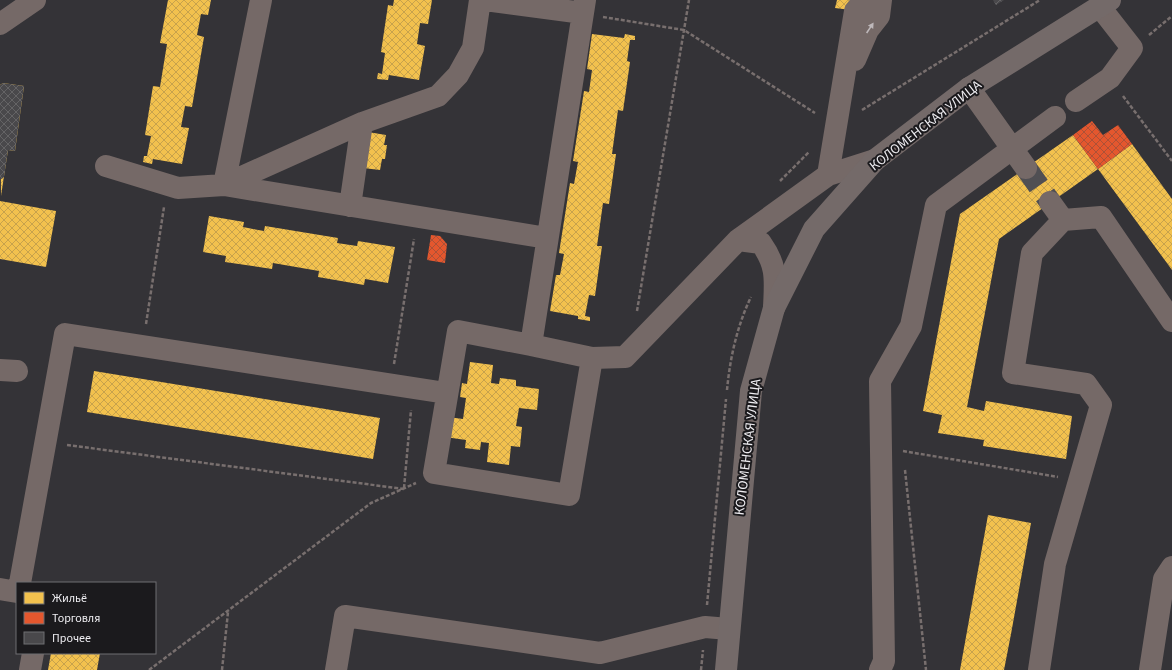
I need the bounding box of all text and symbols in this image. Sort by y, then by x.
one-way arrow [866,22,874,33]
street label: КОЛОМЕНСКАЯ УЛИЦА [865,75,986,176]
street label: КОЛОМЕНСКАЯ УЛИЦА [730,377,766,517]
legend [16,582,156,654]
text: Жильё [52,590,87,607]
text: Торговля [52,610,100,627]
text: Прочее [52,630,91,647]

